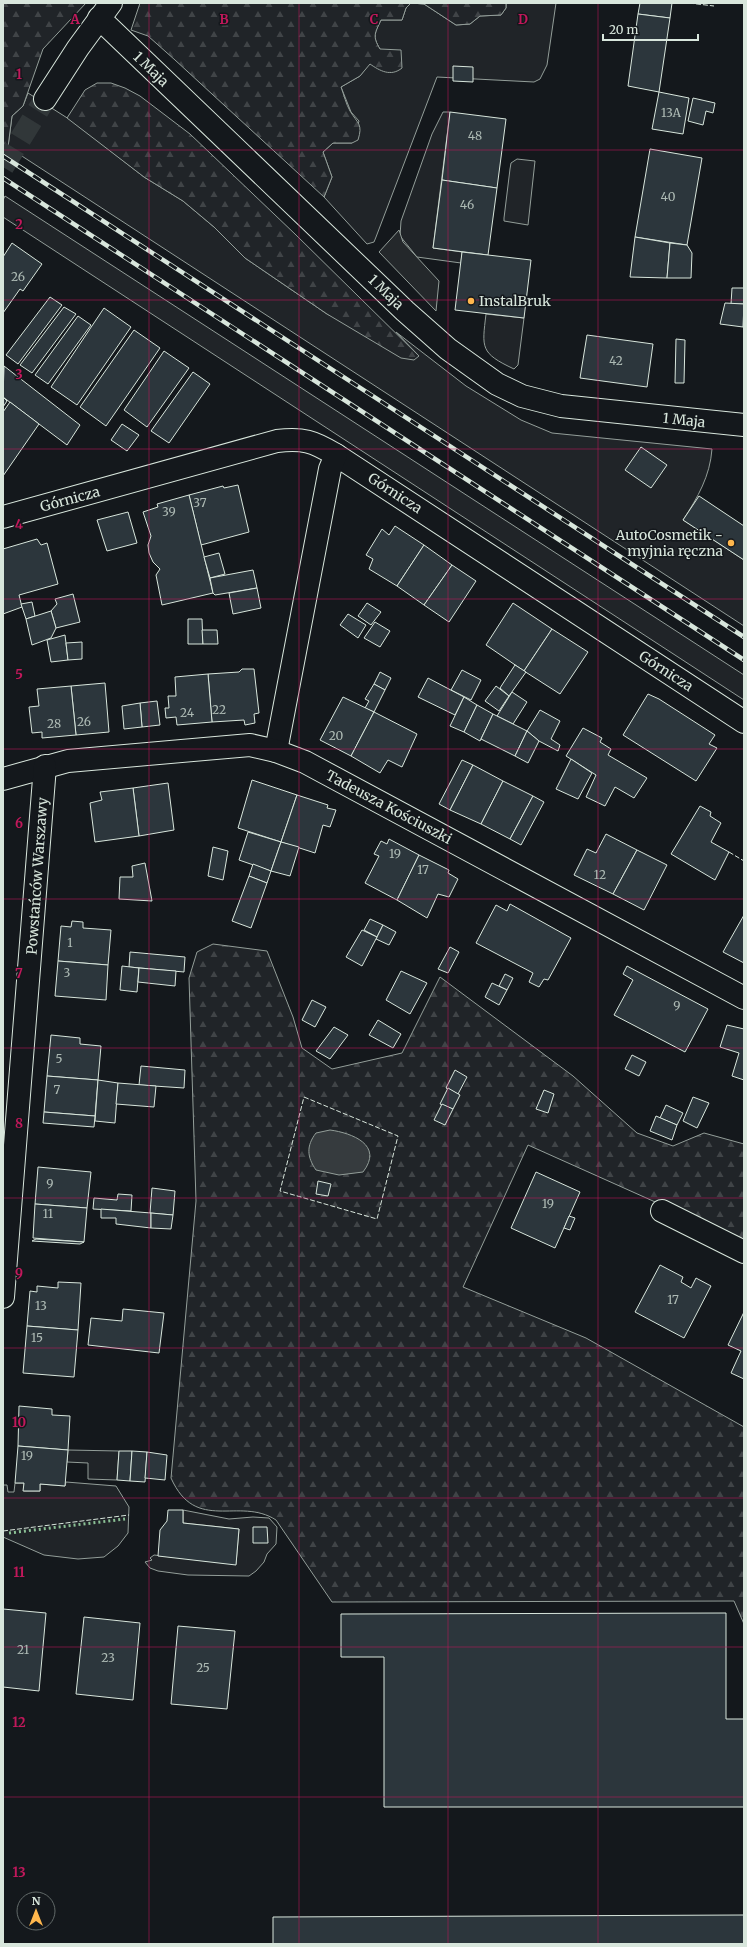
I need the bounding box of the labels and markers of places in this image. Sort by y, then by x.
place label: InstalBruk [479,292,551,310]
marker: InstalBruk [466,296,476,306]
place label: AutoCosmetik - myjnia ręczna [615,526,723,560]
marker: AutoCosmetik - myjnia ręczna [726,538,736,548]

